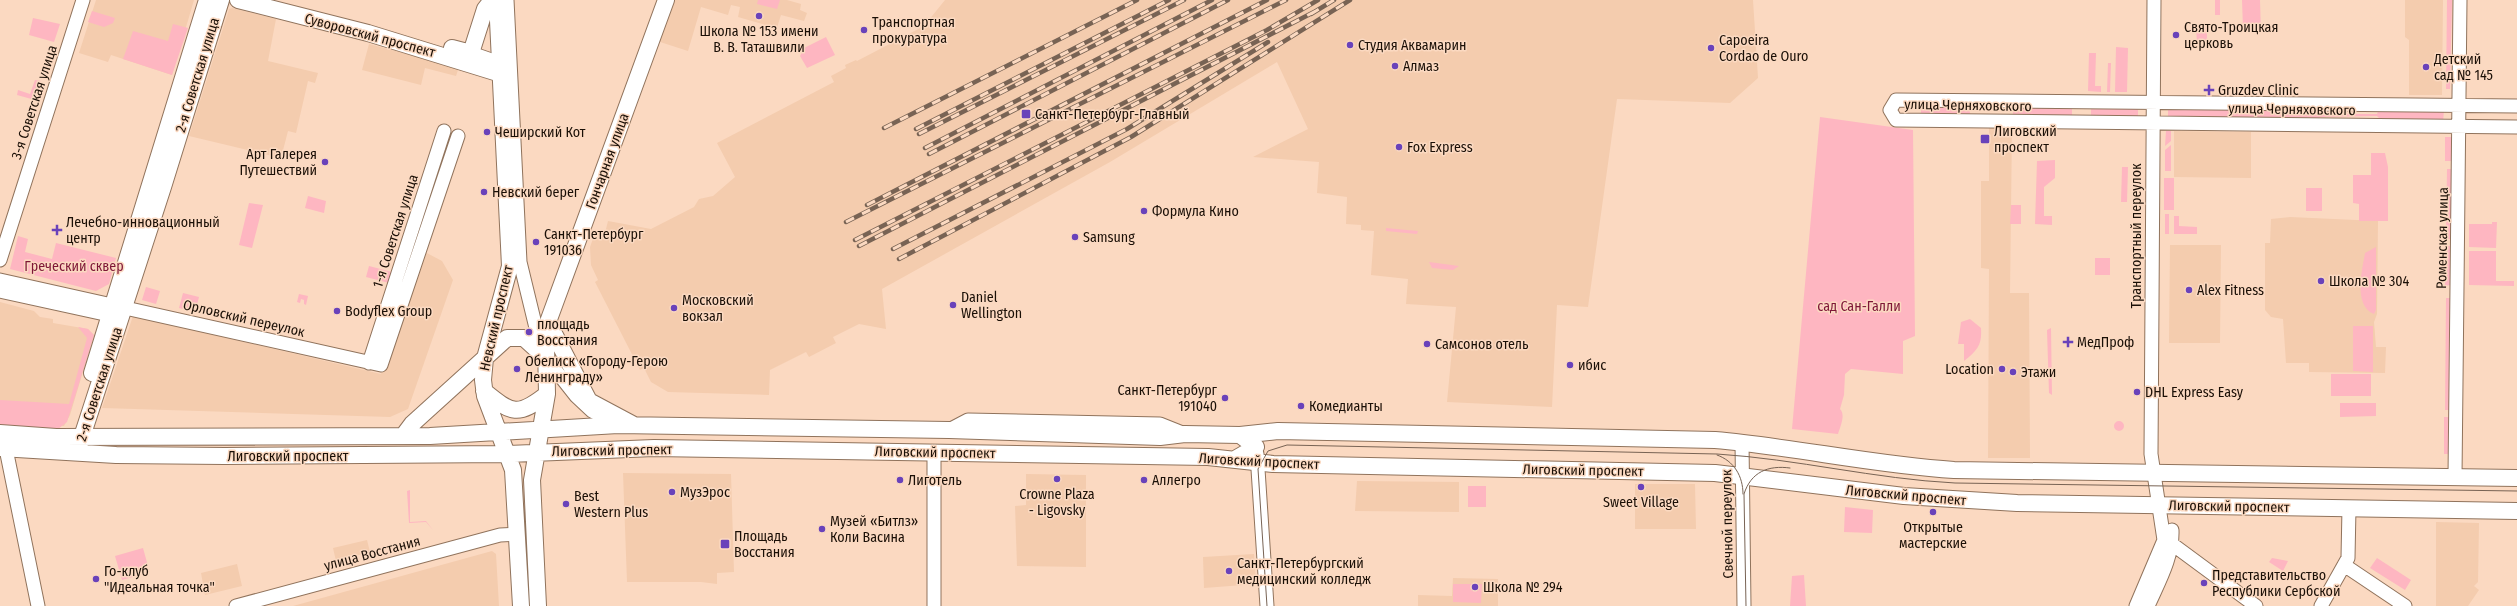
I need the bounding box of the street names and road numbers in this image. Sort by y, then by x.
street label: Суворовский проспект [303,10,437,61]
street label: 2-я Советская улица [172,16,223,135]
street label: 3-я Советская улица [8,43,61,161]
street label: улица Черняховского [1904,96,2032,115]
street label: улица Черняховского [2228,100,2356,119]
street label: Гончарная улица [582,111,633,211]
street label: Транспортный переулок [2128,163,2145,309]
street label: 1-я Советская улица [369,172,422,290]
street label: Роменская улица [2433,187,2452,289]
street label: Невский проспект [476,263,517,373]
street label: Орловский переулок [181,296,307,341]
street label: 2-я Советская улица [73,325,126,443]
street label: Лиговский проспект [551,441,673,460]
street label: Лиговский проспект [874,443,996,462]
street label: Лиговский проспект [228,448,349,465]
street label: Лиговский проспект [1198,450,1320,473]
street label: Лиговский проспект [1522,461,1644,480]
street label: Свечной переулок [1718,469,1737,579]
street label: Лиговский проспект [1845,482,1967,509]
street label: Лиговский проспект [2168,497,2290,516]
street label: улица Восстания [322,532,422,575]

